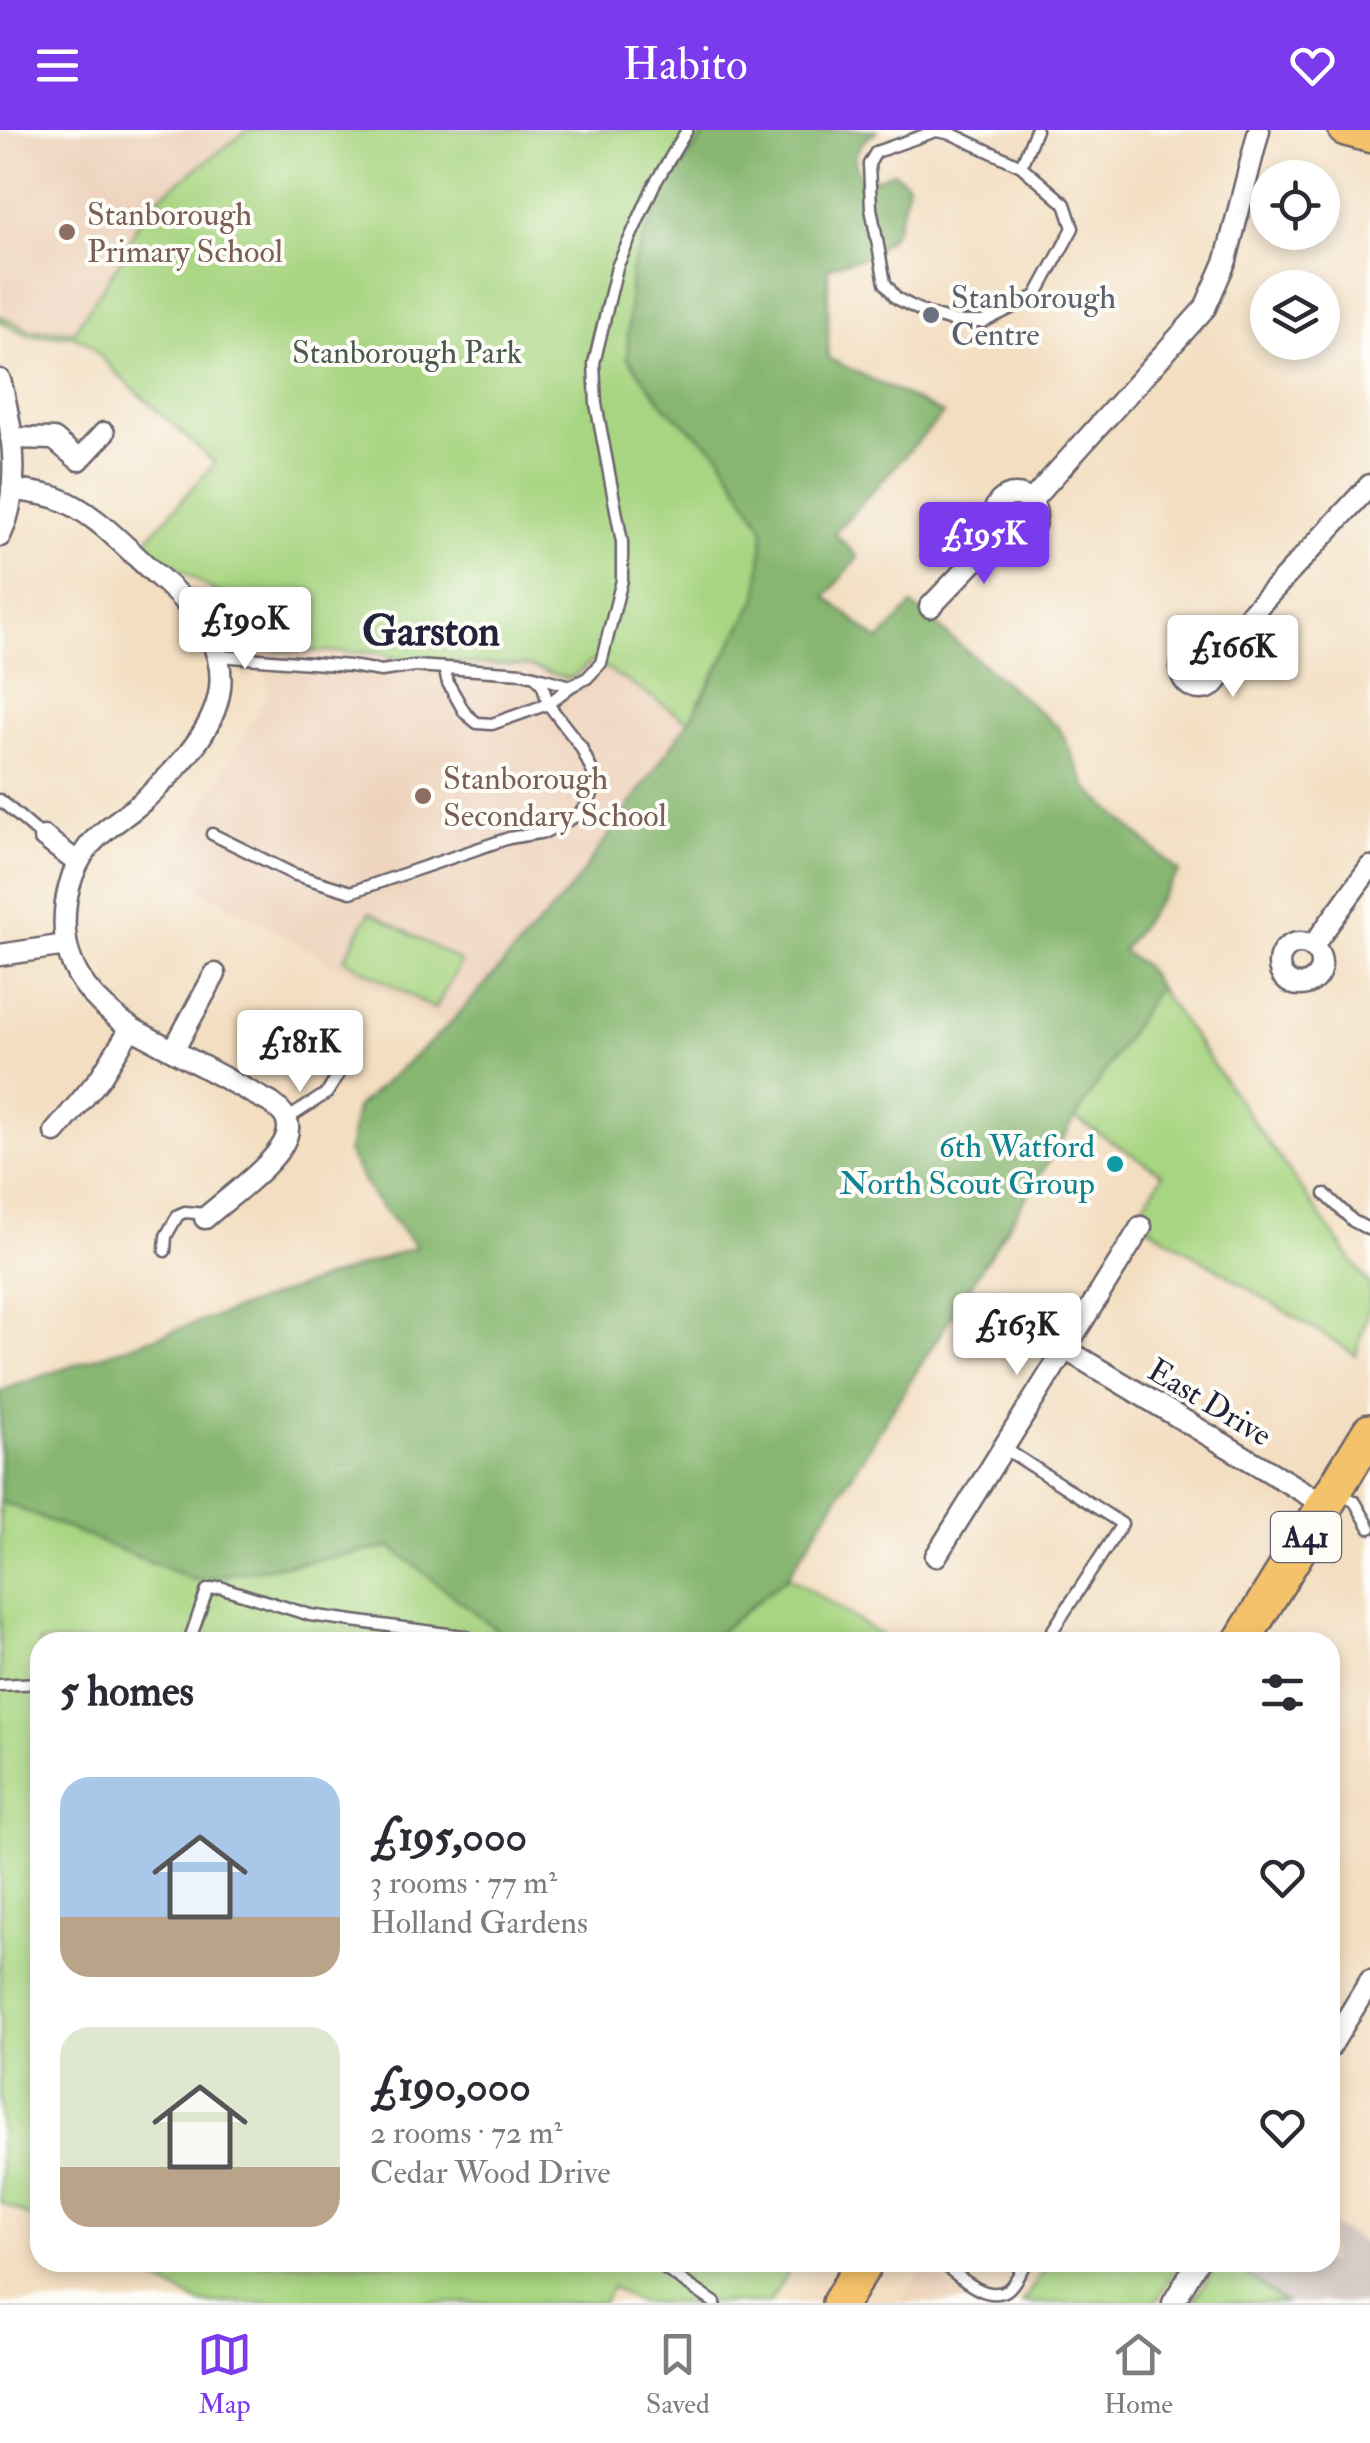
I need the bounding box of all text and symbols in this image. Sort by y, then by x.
text: Habito [622,37,748,93]
icon: menu [30,38,85,93]
icon: heart [1285,38,1340,93]
map controls [1250,160,1340,360]
button: locate [1250,160,1340,250]
place label: Stanborough Primary School [87,195,283,272]
marker: Stanborough Primary School [56,221,78,243]
button: layers [1250,270,1340,360]
place label: Stanborough Centre [951,278,1116,355]
marker: Stanborough Centre [920,304,942,326]
park label: Stanborough Park [292,333,522,373]
pin: £195K [914,502,1054,587]
text: £195K [941,514,1027,554]
pin: £190K [175,587,315,672]
text: £190K [201,599,289,639]
district label: Garston [362,606,500,658]
pin: £166K [1163,615,1303,700]
text: £166K [1189,627,1277,667]
place label: Stanborough Secondary School [443,759,667,836]
marker: Stanborough Secondary School [412,785,434,807]
pin: £181K [230,1010,370,1095]
text: £181K [259,1022,341,1062]
place label: 6th Watford North Scout Group [839,1127,1095,1204]
marker: 6th Watford North Scout Group [1104,1153,1126,1175]
pin: £163K [947,1293,1087,1378]
text: £163K [975,1305,1059,1345]
street label: East Drive [1140,1350,1279,1455]
road number: A41 [1271,1512,1341,1562]
icon: filters [1255,1665,1310,1720]
text: 5 homes [60,1666,194,1718]
text: £195,000 [370,1811,527,1863]
icon: home [140,1817,260,1937]
icon: heart [1255,1850,1310,1905]
text: 3 rooms · 77 m² [370,1863,557,1903]
text: Holland Gardens [370,1903,588,1943]
text: £190,000 [370,2061,531,2113]
icon: home [140,2067,260,2187]
icon: heart [1255,2100,1310,2155]
text: 2 rooms · 72 m² [370,2113,563,2153]
text: Cedar Wood Drive [370,2153,611,2193]
tab: Map [197,2327,252,2422]
tab: Saved [646,2327,710,2422]
tab: Home [1104,2327,1173,2422]

